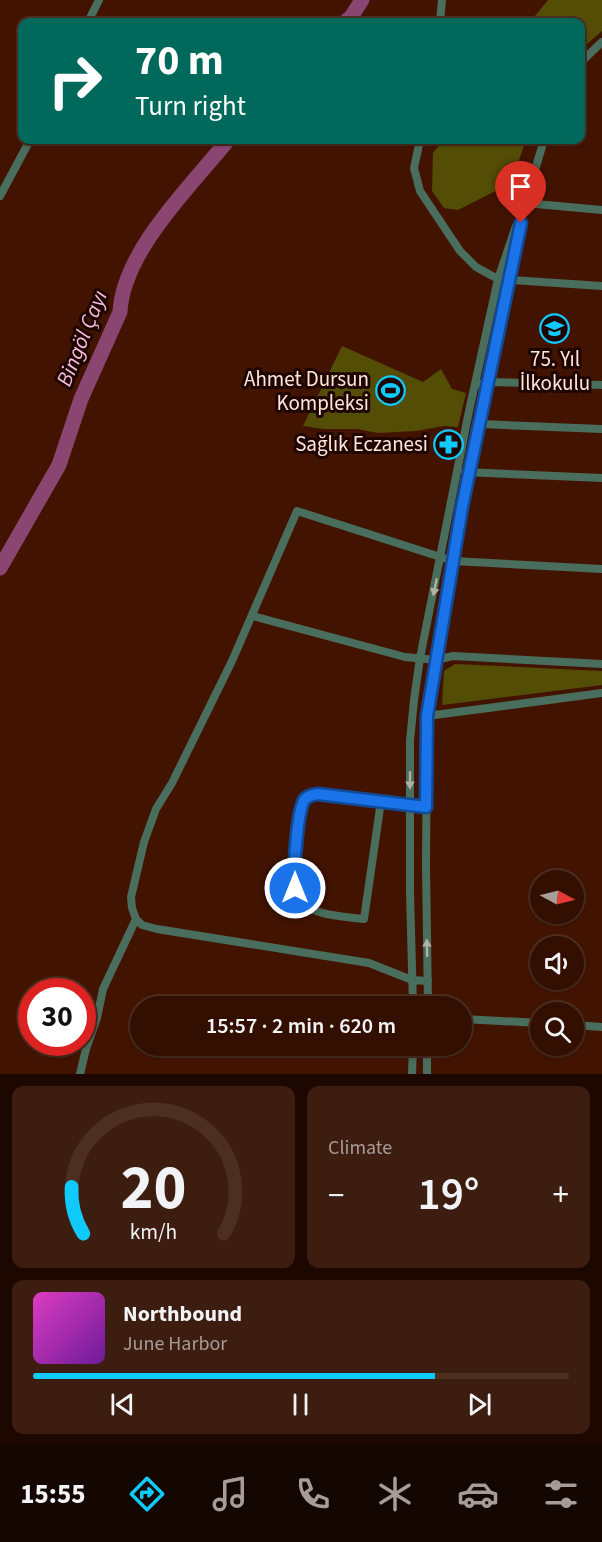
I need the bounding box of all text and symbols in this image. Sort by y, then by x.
text: 70 m [135,31,224,91]
icon: right [36,42,114,120]
text: Turn right [135,87,246,126]
pin [495,161,546,223]
icon: arrive [504,170,537,203]
water label: Bingöl Çayı [48,286,116,391]
school or university icon: 75. Yıl İlkokulu [539,312,571,344]
place label: 75. Yıl İlkokulu [520,344,590,398]
place label: Ahmet Dursun Kompleksi [244,364,369,418]
sports icon: Ahmet Dursun Kompleksi [374,375,406,407]
pharmacy icon: Sağlık Eczanesi [433,428,465,460]
place label: Sağlık Eczanesi [295,429,428,459]
one-way arrow [430,577,439,596]
one-way arrow [405,770,415,789]
position arrow [263,856,327,920]
north arrow [530,870,584,924]
map controls [530,870,584,1056]
button: sound [530,936,584,990]
one-way arrow [423,939,432,958]
speed limit sign: 30 [18,978,96,1056]
button: search [530,1002,584,1056]
text: 15:57 · 2 min · 620 m [206,1010,396,1042]
text: Climate [328,1134,392,1162]
text: 20 [121,1144,186,1233]
text: 19° [418,1163,479,1227]
text: − [328,1172,344,1219]
text: + [553,1172,569,1219]
text: km/h [130,1217,177,1248]
text: Northbound [123,1298,242,1330]
text: June Harbor [123,1330,227,1358]
icon: previous [106,1388,139,1421]
icon: pause [284,1388,317,1421]
icon: next [463,1388,496,1421]
icon: directions [126,1473,168,1515]
icon: music [209,1473,251,1515]
icon: phone [292,1473,334,1515]
icon: climate [374,1473,416,1515]
icon: car [457,1473,499,1515]
icon: filters [540,1473,582,1515]
text: 15:55 [20,1475,85,1514]

